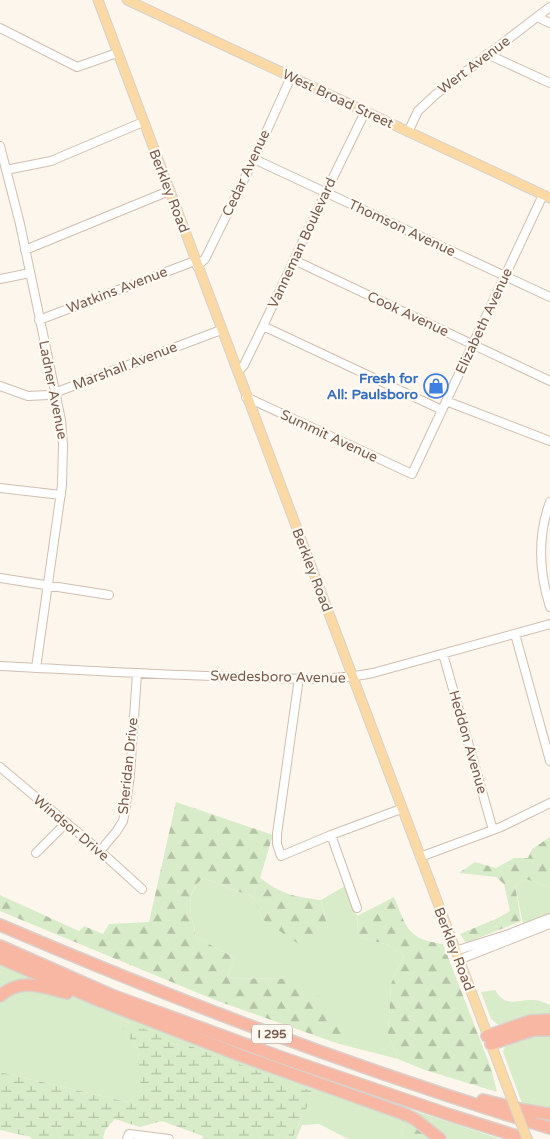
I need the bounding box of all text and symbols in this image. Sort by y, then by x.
street label: Wert Avenue [435,32,513,98]
street label: West Broad Street [280,66,397,132]
street label: Cedar Avenue [219,127,273,219]
street label: Berkley Road [145,147,193,235]
street label: Vanneman Boulevard [264,175,340,311]
street label: Thomson Avenue [346,196,458,260]
street label: Watkins Avenue [64,263,170,317]
street label: Elizabeth Avenue [452,265,516,377]
street label: Cook Avenue [365,288,451,340]
street label: Marshall Avenue [70,338,180,394]
street label: Ladner Avenue [35,339,71,441]
place label: Fresh for All: Paulsboro [327,370,419,403]
shop icon: Fresh for All: Paulsboro [423,373,449,399]
street label: Summit Avenue [278,406,380,466]
street label: Berkley Road [288,526,336,614]
street label: Swedesboro Avenue [210,667,346,687]
street label: Heddon Avenue [445,688,491,796]
street label: Sheridan Drive [114,717,142,815]
street label: Windsor Drive [30,791,112,865]
street label: Berkley Road [430,905,478,993]
road number: I 295 [252,1024,292,1044]

